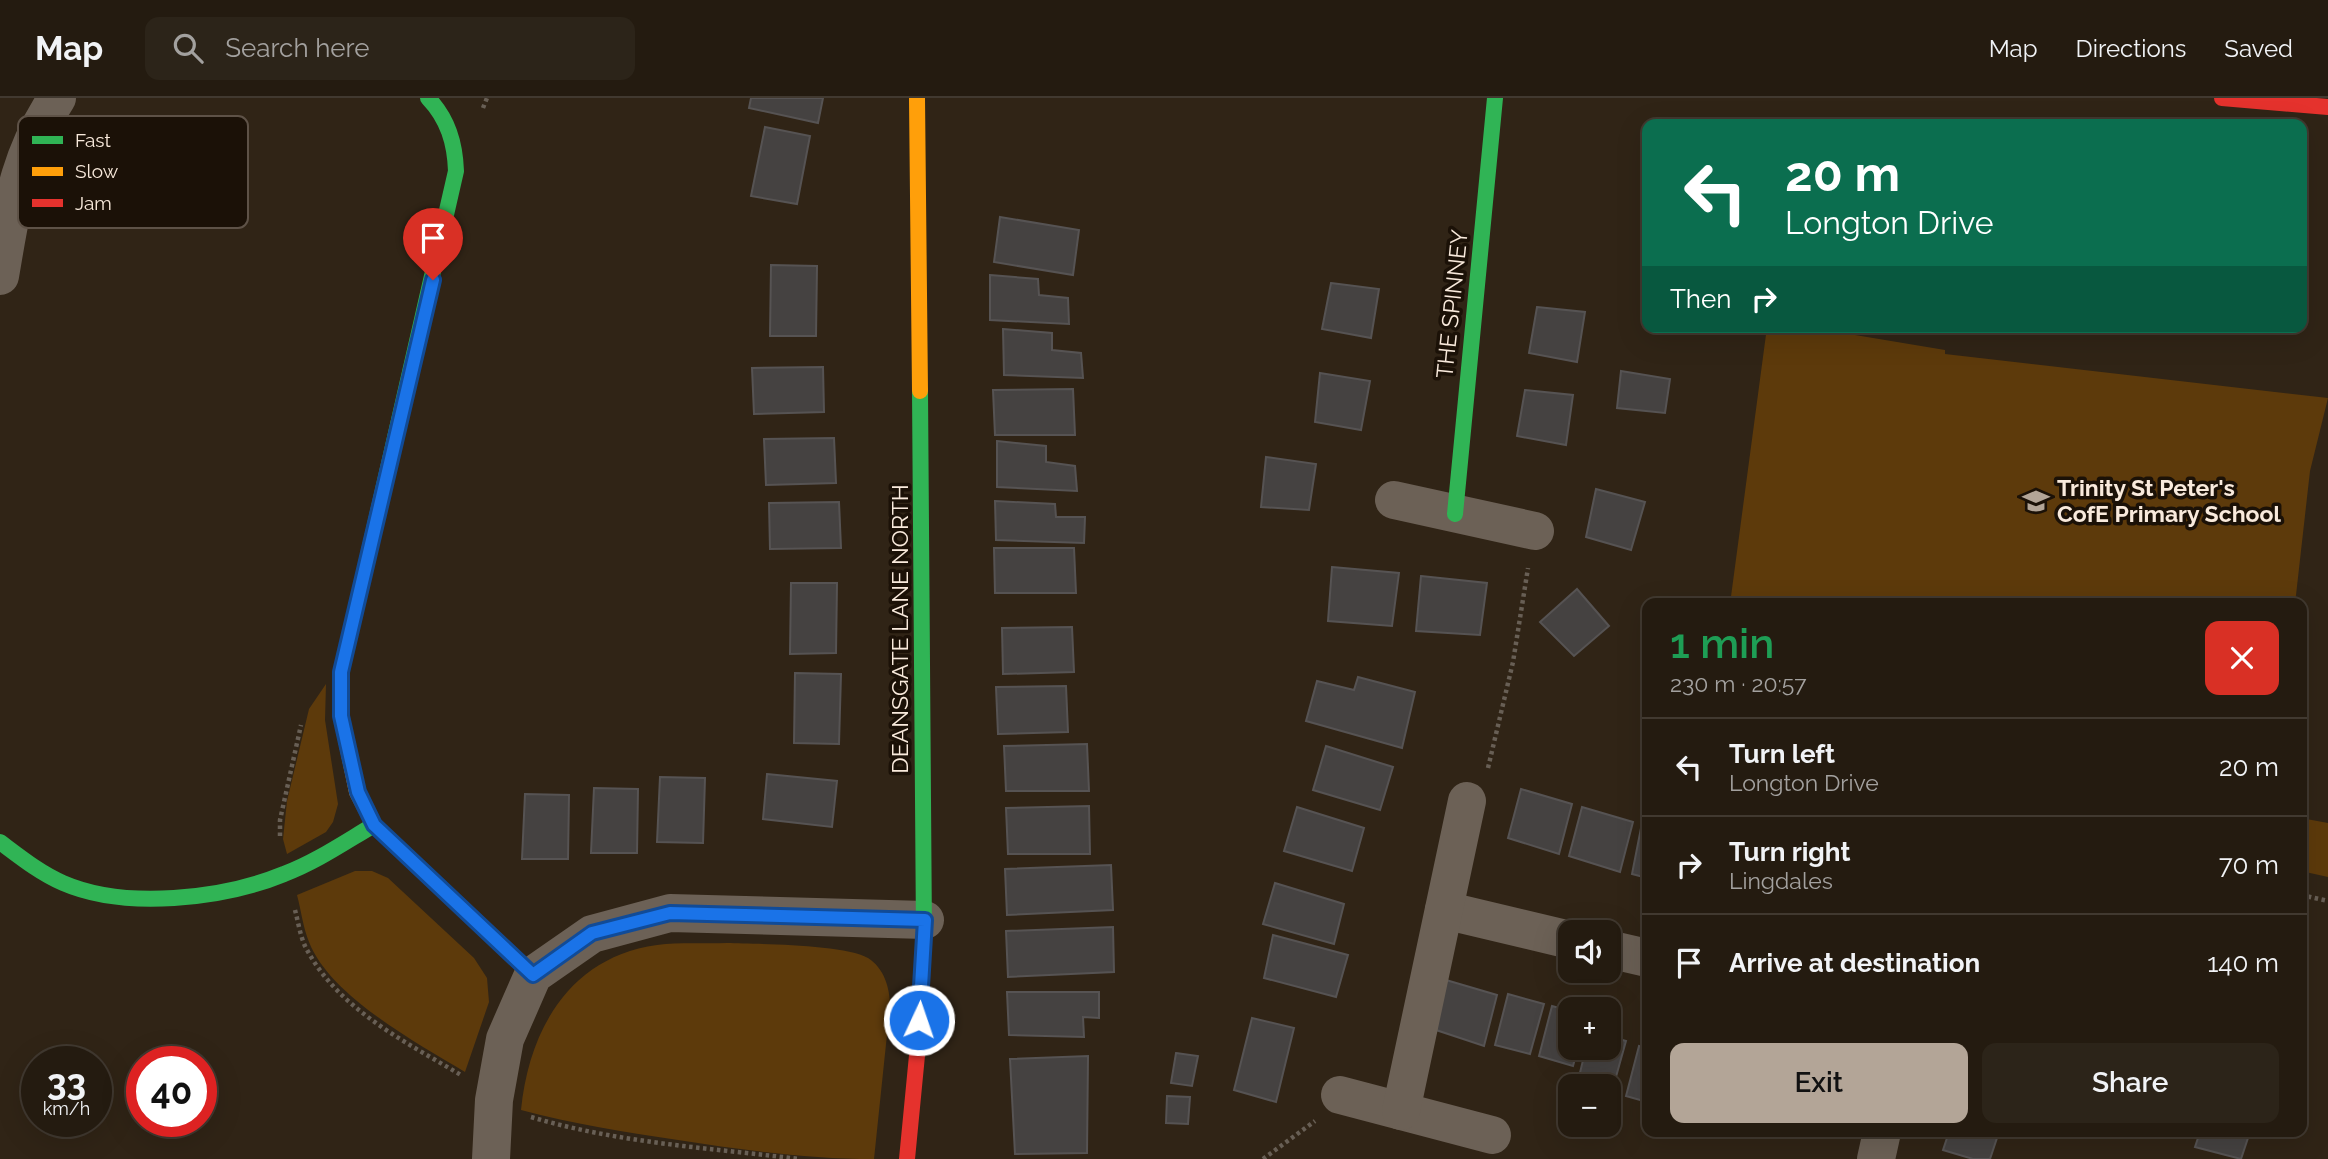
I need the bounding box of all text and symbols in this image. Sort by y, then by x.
search box [145,17,635,80]
text: Map [35,29,103,68]
icon: search [169,29,207,67]
text: Search here [225,33,370,63]
text: Map [1989,34,2038,63]
text: Directions [2076,34,2186,63]
text: Saved [2224,34,2293,63]
legend [18,116,248,228]
text: Fast [75,129,111,151]
text: 20 m [1785,145,1900,202]
icon: left [1670,147,1761,238]
text: Slow [75,160,119,182]
text: Jam [75,192,112,214]
text: Longton Drive [1785,204,1993,241]
pin [403,208,463,280]
icon: arrive [414,219,452,257]
street label: THE SPINNEY [1430,228,1473,380]
icon: right [1745,280,1783,318]
text: Then [1670,284,1731,314]
place label: Trinity St Peter's CofE Primary School [2057,474,2281,527]
street label: DEANSGATE LANE NORTH [886,484,913,774]
school or university icon: Trinity St Peter's CofE Primary School [2021,486,2051,516]
text: 1 min [1670,619,1774,668]
button: close [2205,621,2279,695]
text: 230 m · 20:57 [1670,670,1807,697]
text: Turn left [1729,739,1835,769]
icon: left [1670,748,1708,786]
text: 20 m [2219,752,2279,782]
text: Longton Drive [1729,769,1879,796]
text: Turn right [1729,837,1850,867]
icon: right [1670,846,1708,884]
text: 70 m [2219,850,2279,880]
text: Lingdales [1729,867,1833,894]
map controls [1558,920,1621,1137]
button: sound [1558,920,1621,983]
icon: arrive [1670,944,1708,982]
text: Arrive at destination [1729,948,1980,978]
text: 140 m [2207,948,2279,978]
position arrow [882,983,956,1057]
button: + [1558,997,1621,1060]
button: Exit [1670,1043,1968,1123]
button: Share [1982,1043,2279,1123]
speed limit sign: 40 [126,1046,217,1137]
text: 33 [47,1062,86,1103]
button: − [1558,1074,1621,1137]
text: km/h [43,1098,90,1119]

